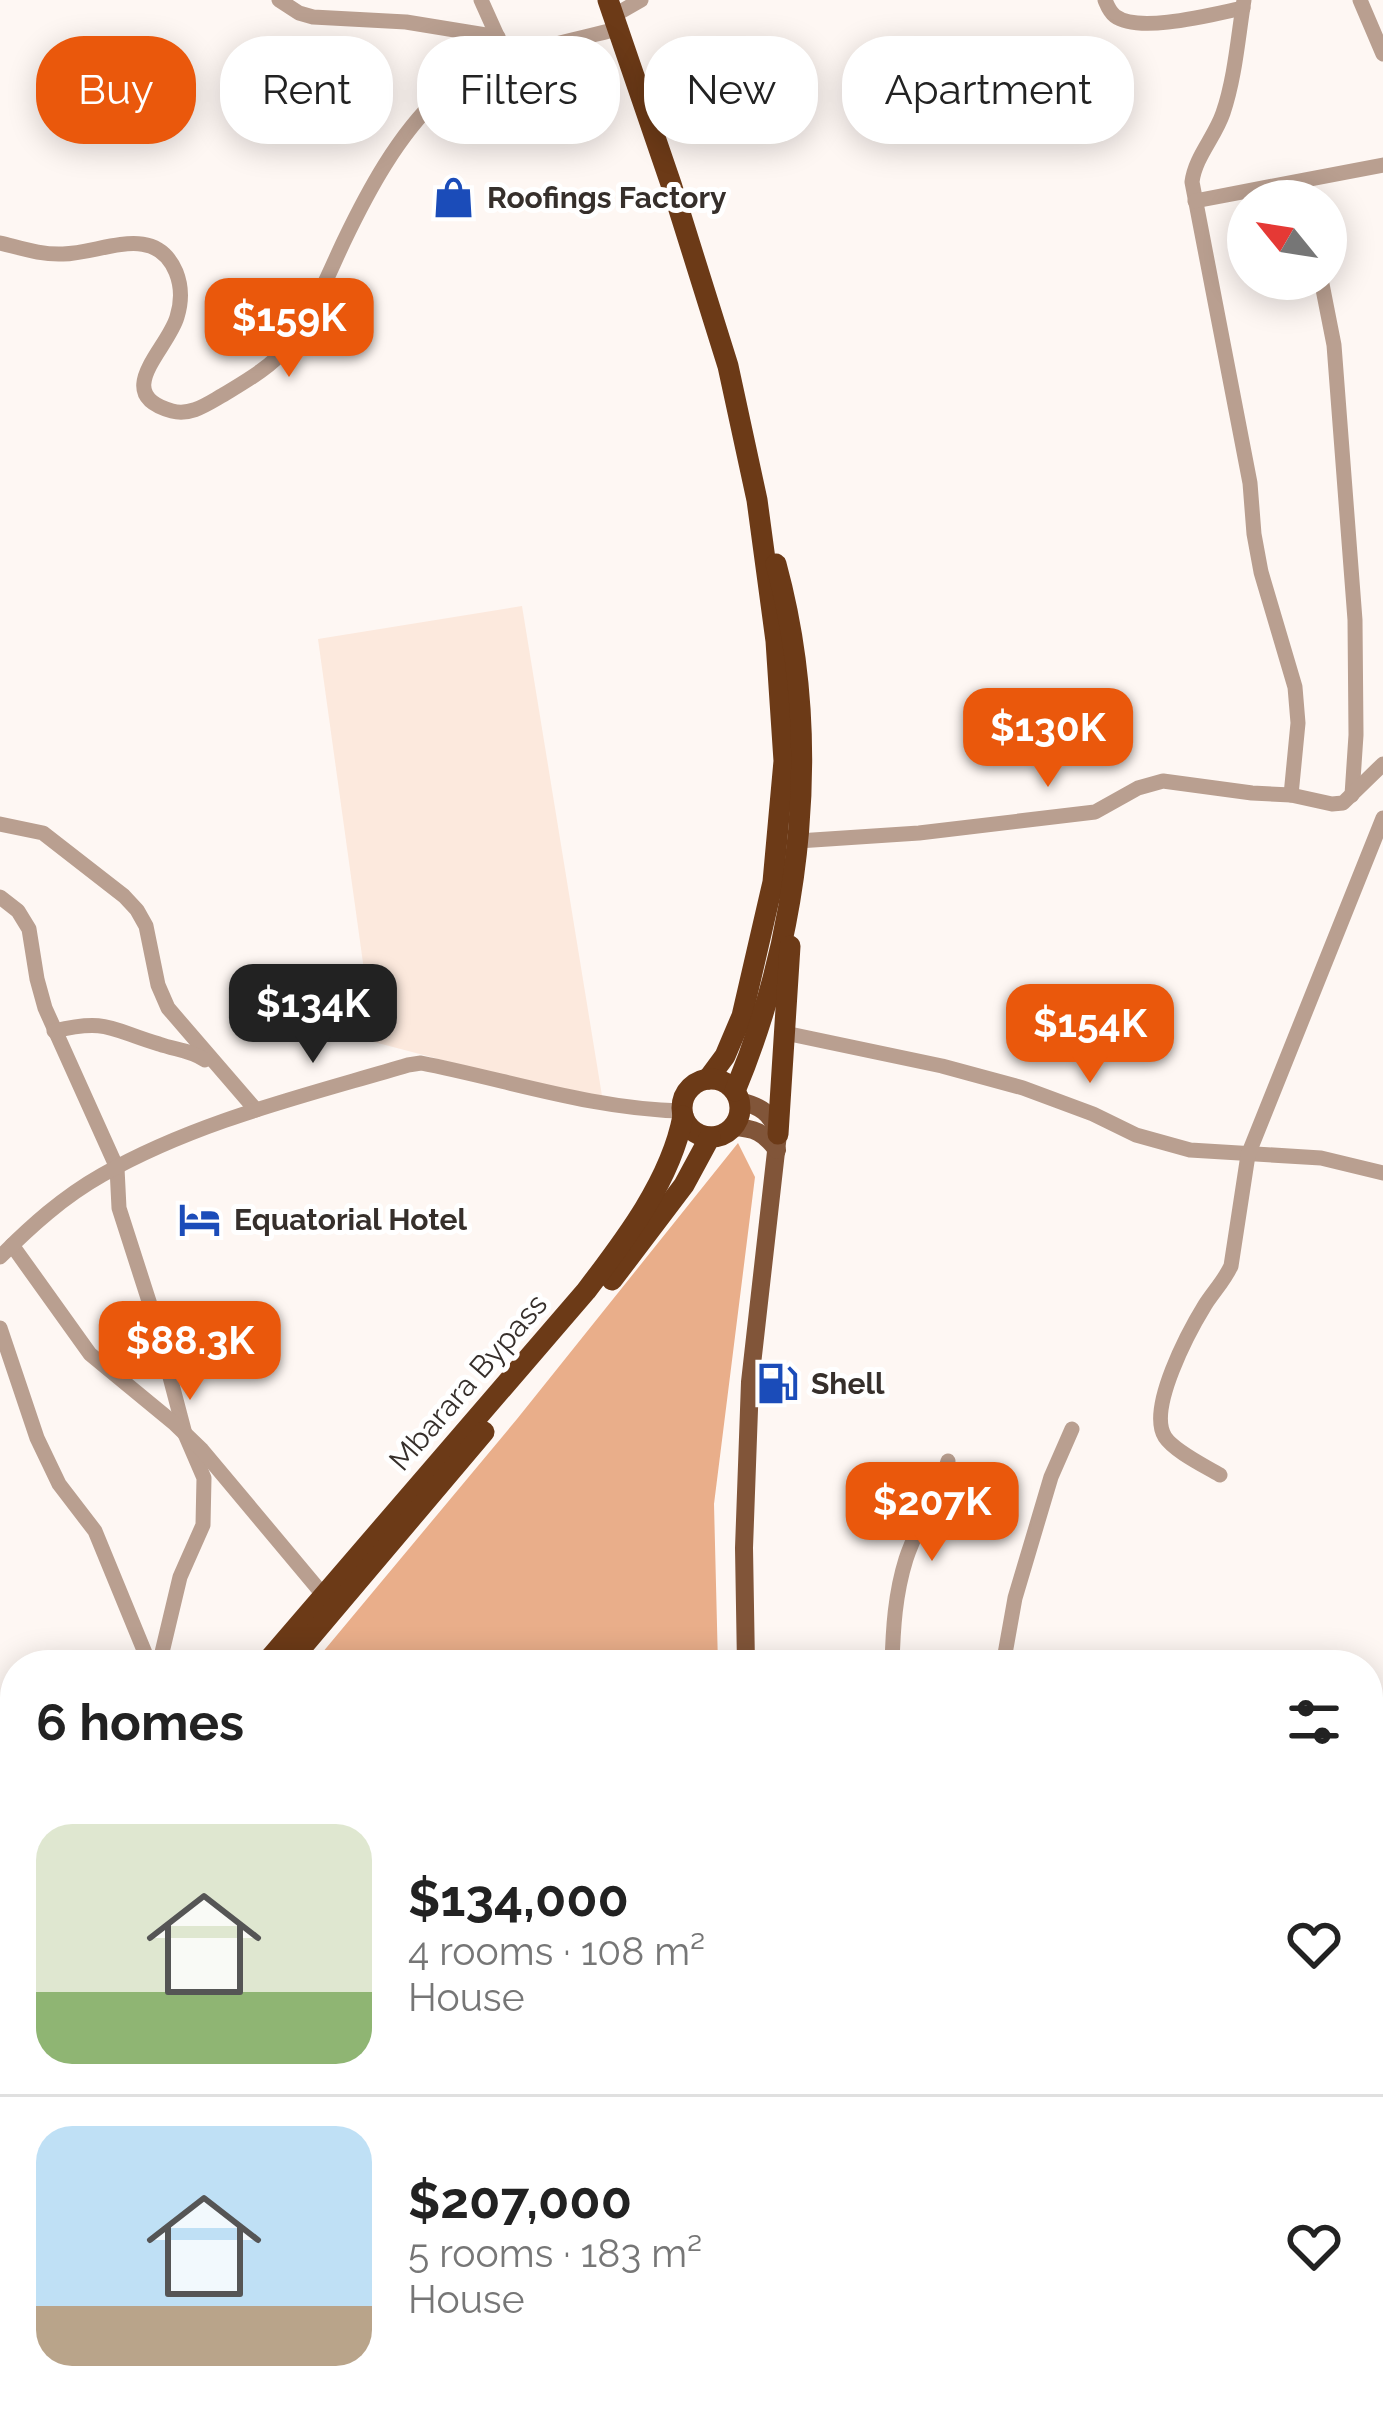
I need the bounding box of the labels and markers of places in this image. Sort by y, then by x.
shop icon: Roofings Factory [430,174,476,220]
place label: Roofings Factory [487,180,727,215]
pin: $159K [205,278,373,380]
pin: $130K [964,688,1132,790]
pin: $134K [229,964,397,1066]
pin: $154K [1006,984,1174,1086]
hotel icon: Equatorial Hotel [177,1196,223,1242]
place label: Equatorial Hotel [234,1202,468,1237]
pin: $88.3K [92,1301,288,1403]
fuel station icon: Shell [754,1360,800,1406]
place label: Shell [811,1366,885,1401]
pin: $207K [848,1462,1016,1564]

